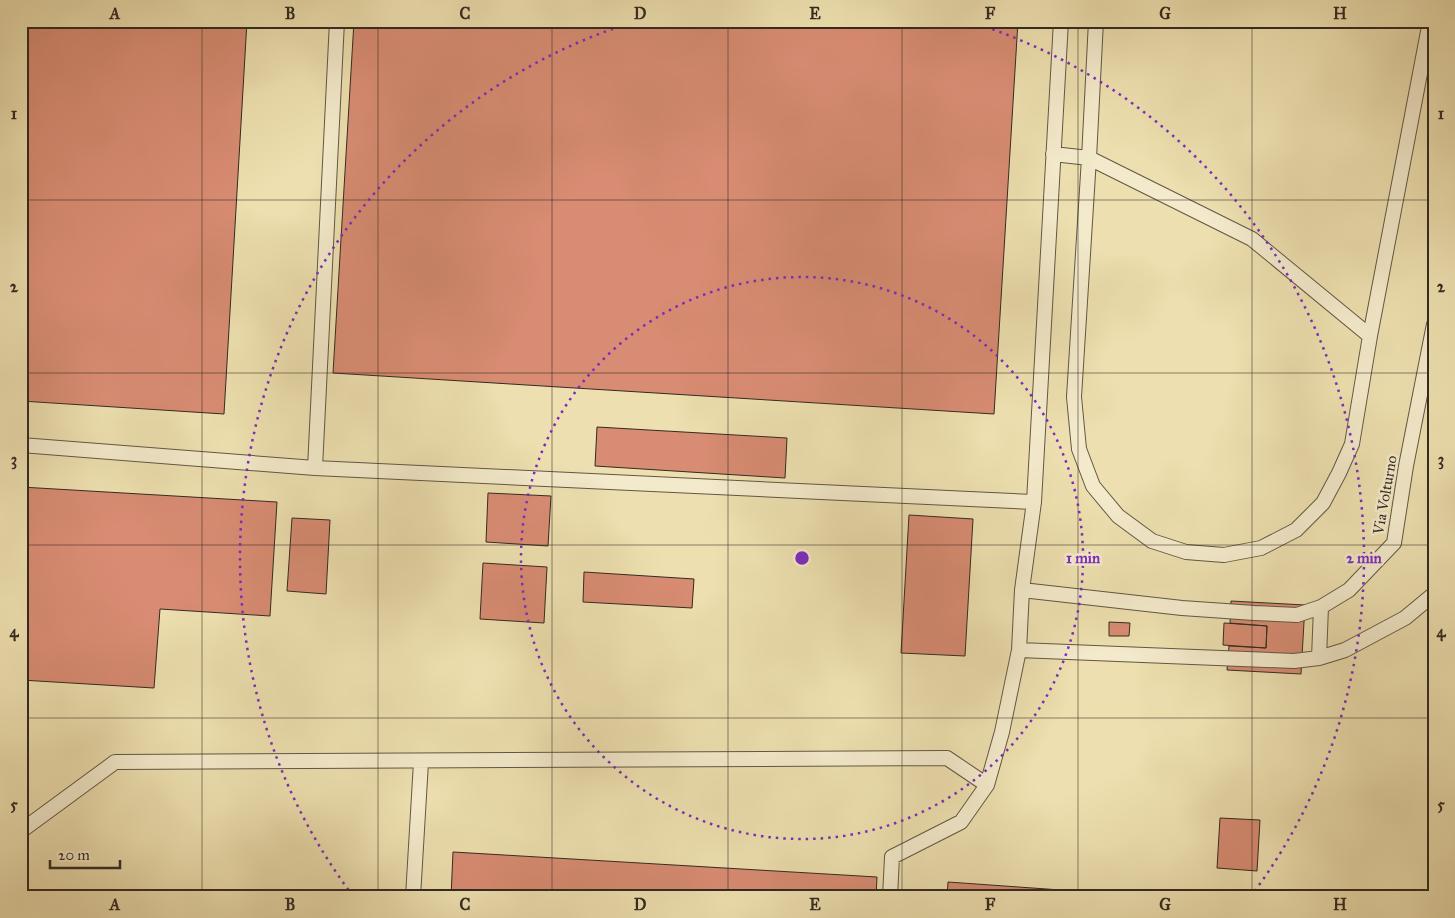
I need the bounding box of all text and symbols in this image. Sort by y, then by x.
text: A [109,4,121,23]
text: B [285,4,295,23]
text: C [460,4,471,23]
text: D [634,4,647,23]
text: E [809,4,821,23]
text: F [985,4,996,23]
text: G [1159,4,1171,23]
text: H [1333,4,1347,23]
text: 1 [11,104,18,123]
text: 1 [1438,104,1445,123]
text: 2 [10,277,19,296]
text: 2 [1437,277,1446,296]
text: 3 [11,450,17,470]
text: 3 [1438,450,1444,470]
street label: Via Volturno [1369,454,1401,537]
centre of rings [793,549,811,567]
text: 1 min [1066,549,1101,567]
text: 2 min [1346,549,1383,567]
text: 4 [10,622,20,642]
text: 4 [1437,622,1447,642]
text: 5 [10,795,18,814]
text: 5 [1437,795,1445,814]
scale bar [50,838,120,870]
text: 20 m [58,846,90,864]
text: A [109,895,121,914]
text: B [285,895,295,914]
text: C [460,895,471,914]
text: D [634,895,647,914]
text: E [809,895,821,914]
text: F [985,895,996,914]
text: G [1159,895,1171,914]
text: H [1333,895,1347,914]

